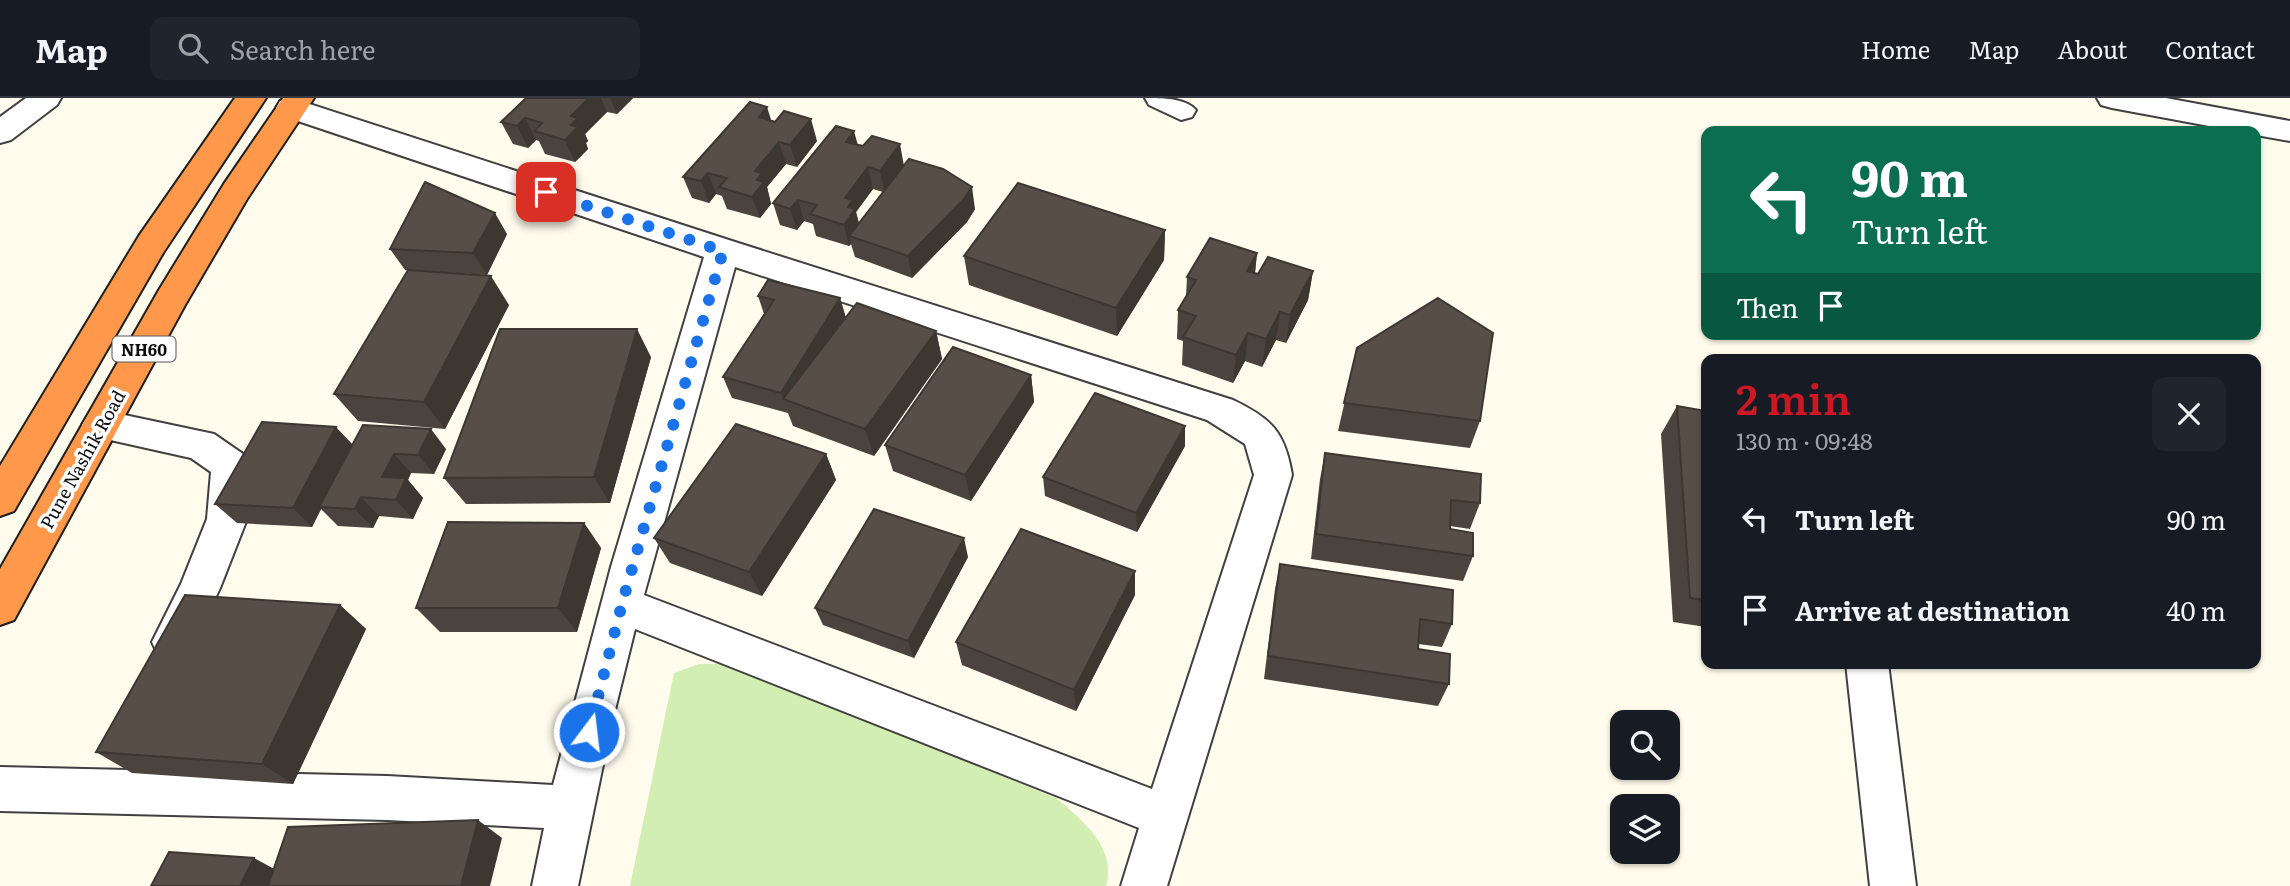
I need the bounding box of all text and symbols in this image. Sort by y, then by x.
search box [150,17,640,80]
text: Map [35,24,108,73]
icon: search [174,29,212,67]
text: Search here [230,29,376,68]
text: Home [1861,31,1930,66]
text: Map [1968,31,2019,66]
text: About [2057,31,2127,66]
text: Contact [2165,31,2255,66]
text: 90 m [1851,139,1968,212]
icon: left [1736,154,1827,245]
pin [516,162,576,222]
icon: arrive [527,173,565,211]
text: Turn left [1851,206,1988,254]
text: Then [1736,287,1798,326]
icon: arrive [1812,287,1850,325]
road number: NH60 [113,336,176,362]
text: 2 min [1736,366,1851,428]
button: close [2152,377,2226,451]
street label: Pune Nashik Road [33,385,131,533]
text: 130 m · 09:48 [1736,423,1873,457]
text: Turn left [1795,499,1914,538]
text: 90 m [2167,499,2226,538]
icon: left [1736,500,1774,538]
text: Arrive at destination [1795,590,2070,629]
text: 40 m [2166,590,2226,629]
icon: arrive [1736,591,1774,629]
position arrow [552,695,626,769]
map controls [1610,710,1680,864]
button: search [1610,710,1680,780]
button: layers [1610,794,1680,864]

